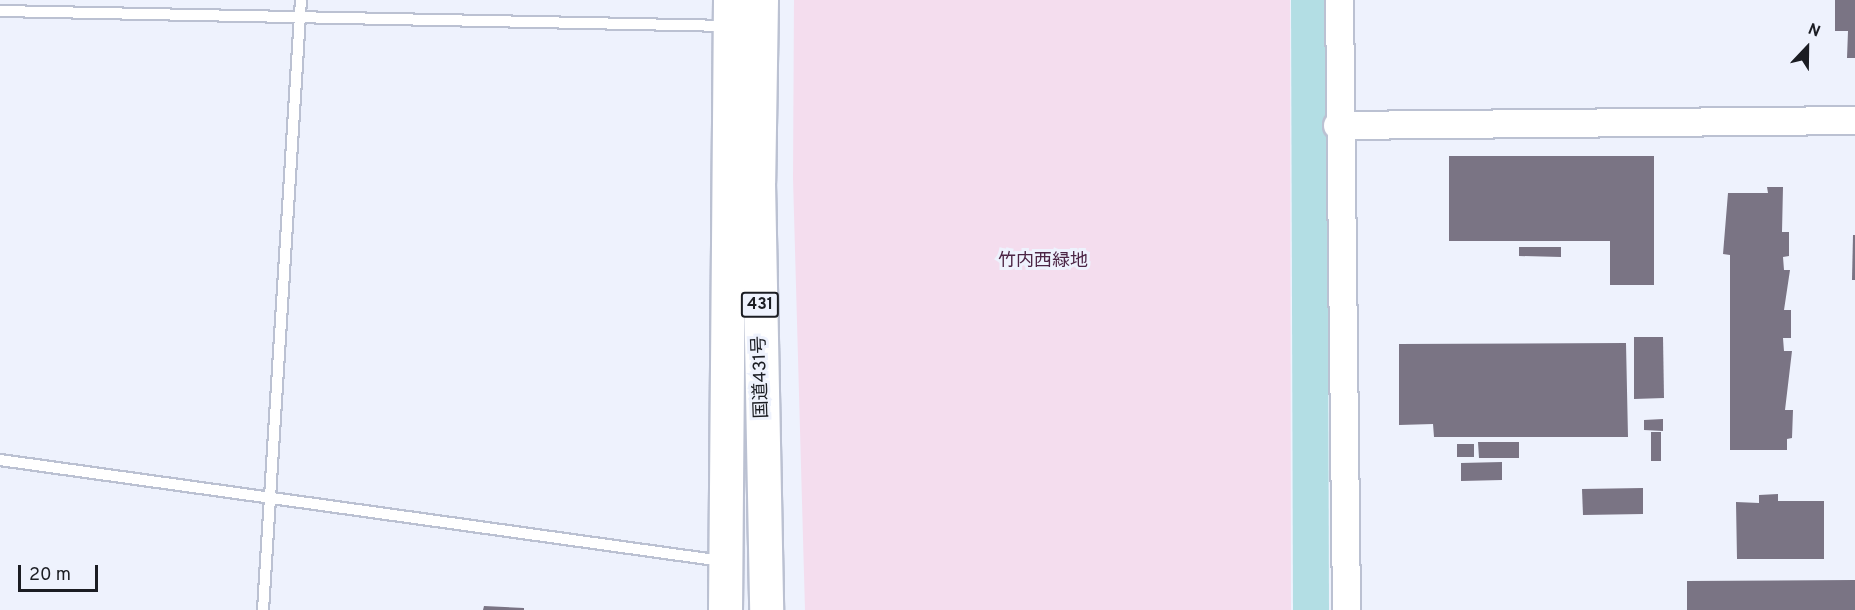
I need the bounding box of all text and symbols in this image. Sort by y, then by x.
north arrow [1777,18,1837,78]
text: N [1805,20,1823,43]
park label: 竹内西緑地 [998,251,1088,273]
road number: 431 [740,292,780,318]
street label: 国道431号 [750,335,774,419]
scale bar [21,553,100,591]
text: 20 m [29,564,71,587]

